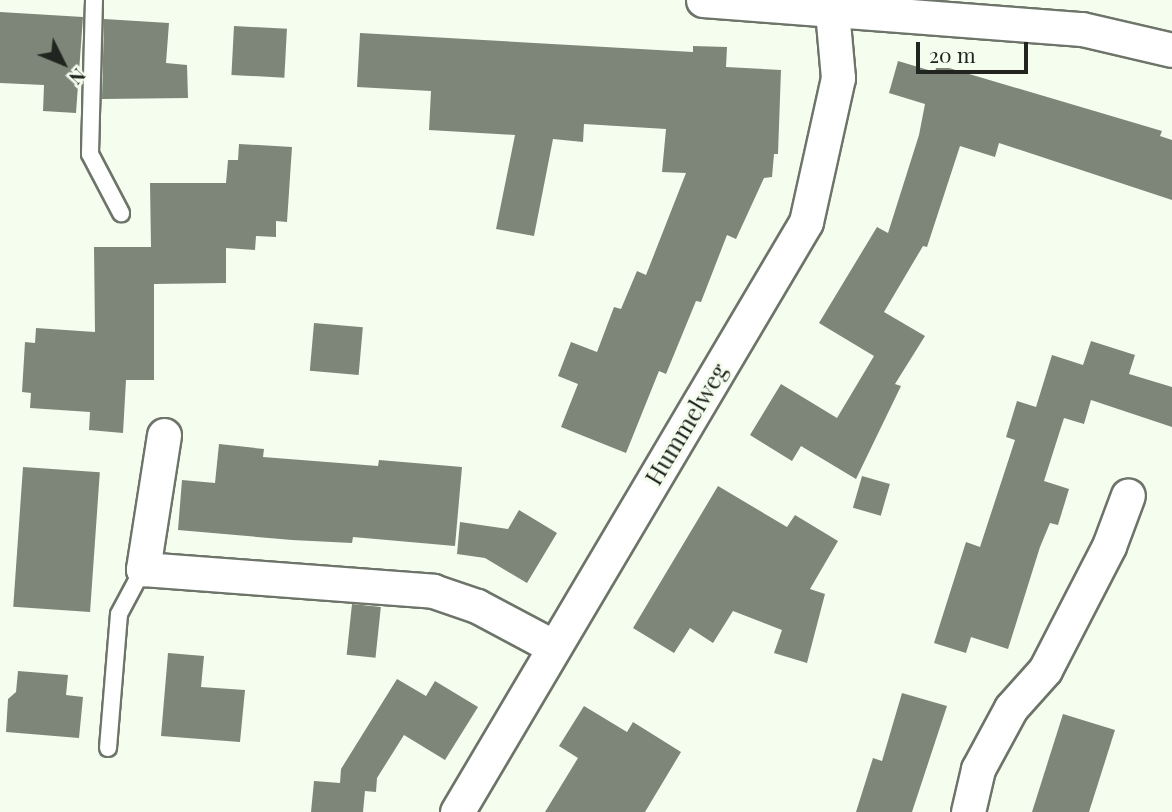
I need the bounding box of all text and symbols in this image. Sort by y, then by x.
north arrow [28,28,98,98]
scale bar [920,28,1032,72]
text: 20 m [929,40,976,68]
text: N [64,63,93,91]
street label: Hummelweg [638,358,734,490]

